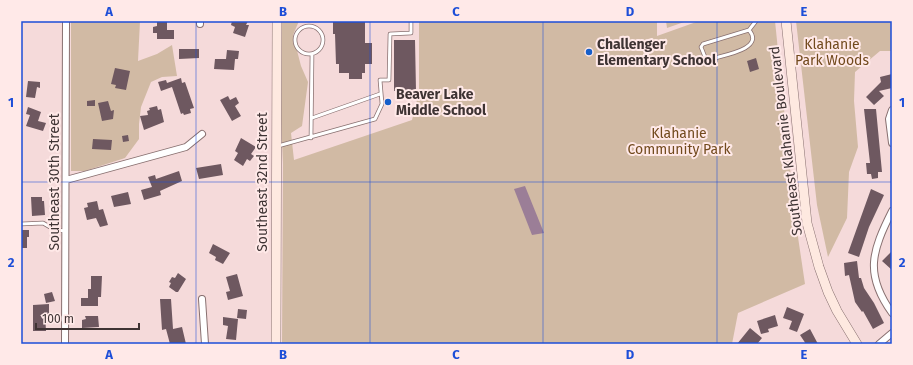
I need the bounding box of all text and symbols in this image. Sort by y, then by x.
text: A [104,4,113,19]
text: B [279,4,287,19]
text: C [452,4,460,19]
text: D [626,4,635,19]
text: E [801,4,808,19]
place label: Challenger Elementary School [597,36,717,69]
park label: Klahanie Park Woods [795,36,869,69]
street label: Southeast Klahanie Boulevard [766,45,806,237]
marker: Challenger Elementary School [584,47,594,57]
place label: Beaver Lake Middle School [396,86,487,119]
text: 1 [8,95,14,110]
text: 1 [899,95,905,110]
marker: Beaver Lake Middle School [383,97,393,107]
street label: Southeast 32nd Street [254,111,271,252]
street label: Southeast 30th Street [46,112,63,251]
park label: Klahanie Community Park [627,125,731,158]
text: 2 [8,255,15,270]
text: 2 [899,255,906,270]
scale bar [36,305,139,331]
text: 100 m [42,312,74,326]
text: A [104,347,113,362]
text: B [279,347,287,362]
text: C [452,347,460,362]
text: D [626,347,635,362]
text: E [801,347,808,362]

